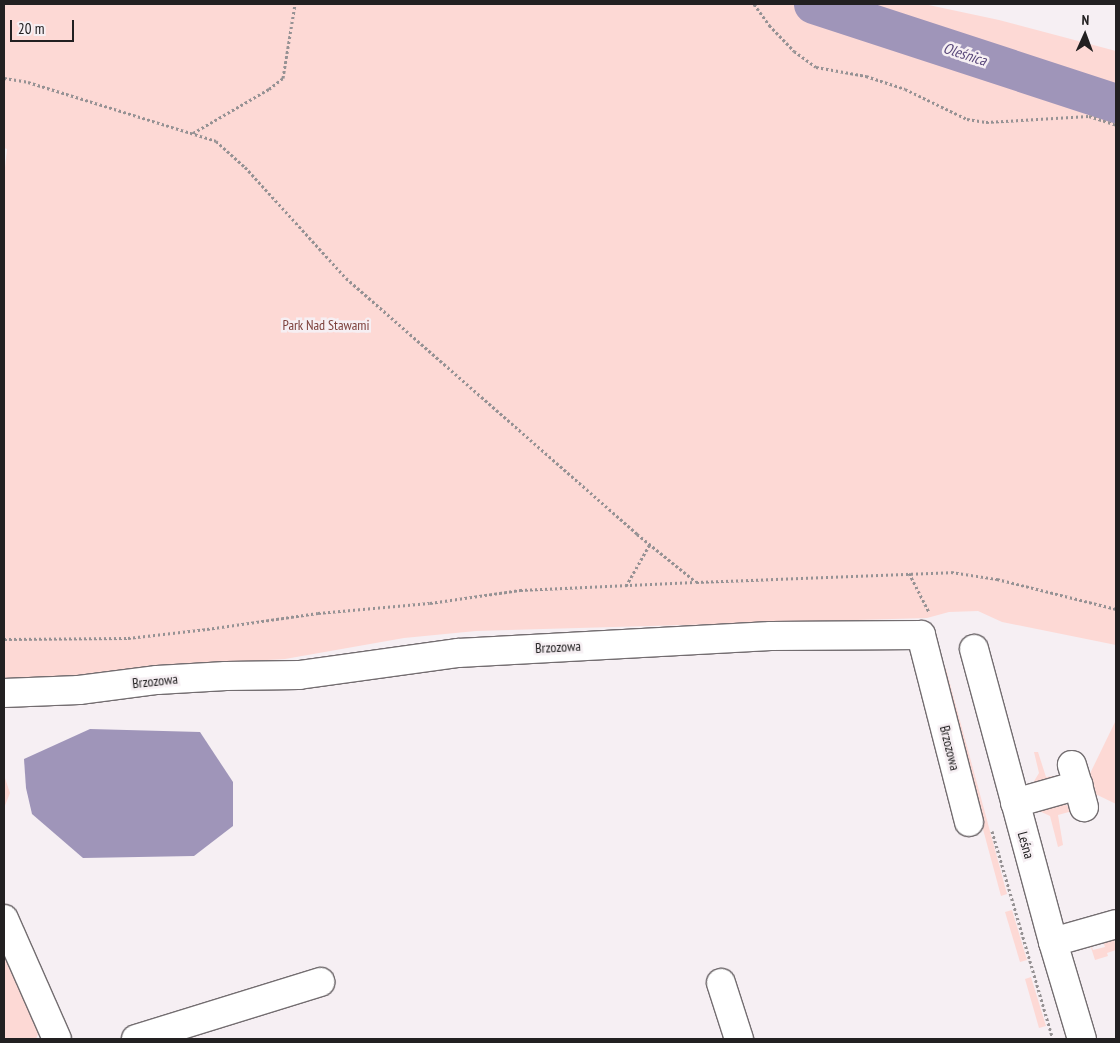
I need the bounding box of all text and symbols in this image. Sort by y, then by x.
scale bar [12,10,76,42]
north arrow [1060,10,1110,60]
text: N [1081,11,1090,29]
text: 20 m [18,19,44,38]
water label: Oleśnica [941,39,989,69]
park label: Park Nad Stawami [282,317,370,333]
street label: Brzozowa [535,637,581,657]
street label: Brzozowa [131,670,179,692]
street label: Brzozowa [936,724,964,772]
street label: Leśna [1014,829,1038,861]

